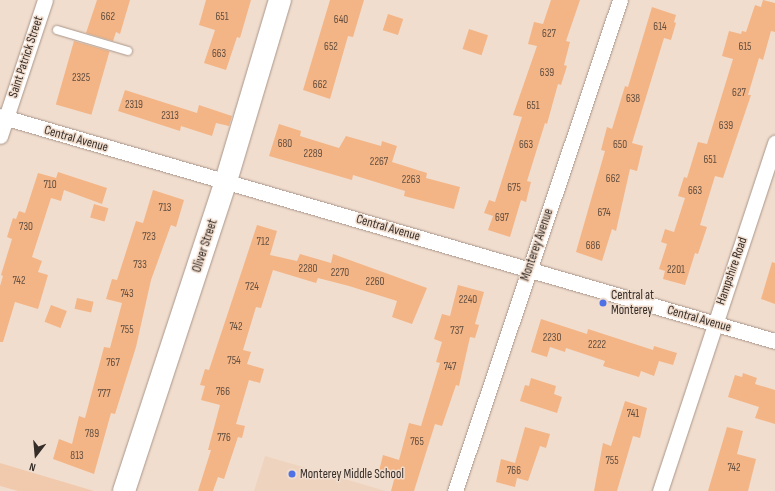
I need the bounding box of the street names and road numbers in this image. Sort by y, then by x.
street label: Saint Patrick Street [5,14,47,100]
street label: Central Avenue [42,122,110,156]
street label: Monterey Avenue [517,207,557,283]
street label: Central Avenue [354,211,422,245]
street label: Oliver Street [189,217,221,275]
street label: Hampshire Road [713,235,751,307]
street label: Central Avenue [665,302,733,336]

